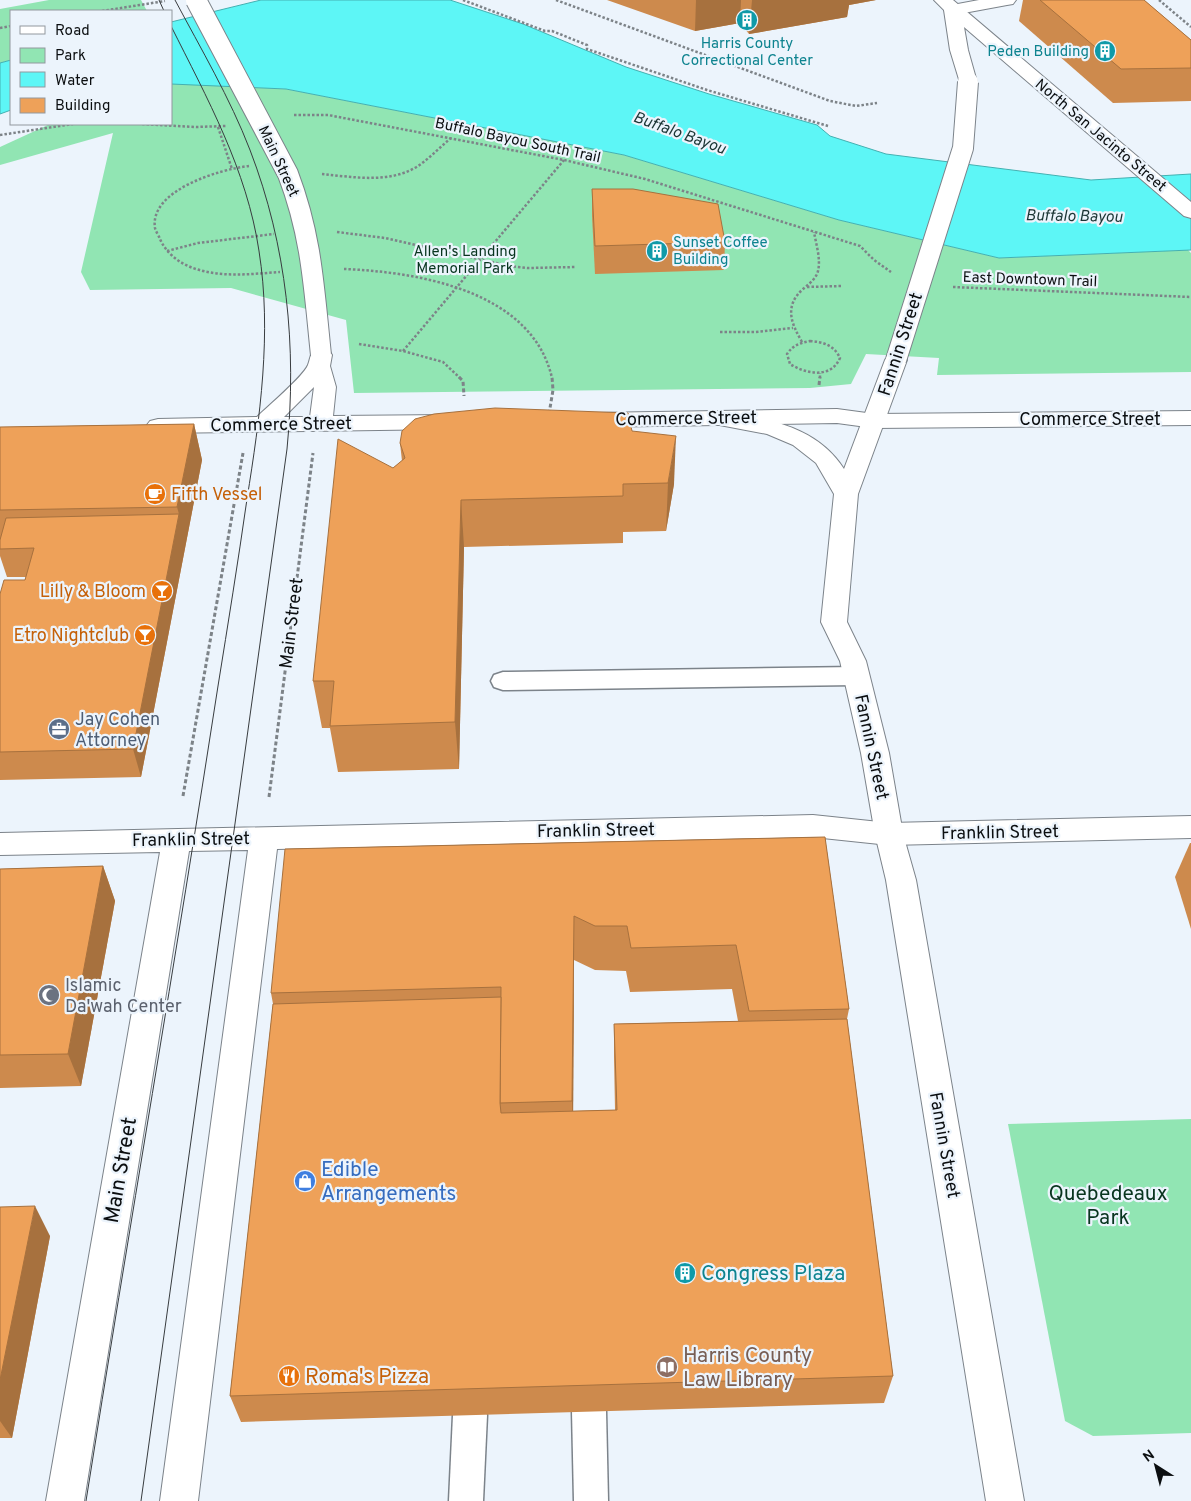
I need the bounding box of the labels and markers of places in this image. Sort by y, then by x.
building icon: Harris County Correctional Center [735,8,759,32]
place label: Harris County Correctional Center [681,35,813,71]
building icon: Peden Building [1093,39,1117,63]
place label: Peden Building [987,43,1089,62]
place label: Sunset Coffee Building [673,234,768,270]
building icon: Sunset Coffee Building [645,239,669,263]
cafe icon: Fifth Vessel [143,482,167,506]
place label: Fifth Vessel [171,484,263,507]
bar icon: Lilly & Bloom [150,579,174,603]
place label: Lilly & Bloom [40,581,146,604]
bar icon: Etro Nightclub [133,623,157,647]
place label: Etro Nightclub [13,625,129,648]
place label: Jay Cohen Attorney [75,709,160,753]
office icon: Jay Cohen Attorney [47,717,71,741]
place label: Islamic Da'wah Center [65,975,182,1019]
mosque icon: Islamic Da'wah Center [37,983,61,1007]
place label: Edible Arrangements [321,1157,456,1208]
shop icon: Edible Arrangements [293,1169,317,1193]
building icon: Congress Plaza [673,1261,697,1285]
place label: Congress Plaza [701,1261,845,1288]
place label: Harris County Law Library [683,1343,812,1394]
library icon: Harris County Law Library [655,1355,679,1379]
restaurant icon: Roma's Pizza [277,1364,301,1388]
place label: Roma's Pizza [305,1364,429,1391]

